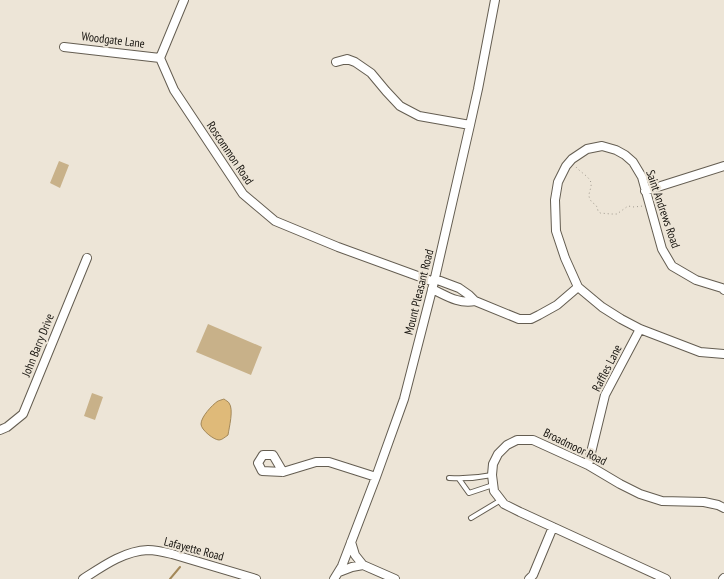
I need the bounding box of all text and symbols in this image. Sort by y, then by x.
street label: Woodgate Lane [81,28,146,51]
street label: Roscommon Road [204,118,257,187]
street label: Saint Andrews Road [643,168,684,250]
street label: Mount Pleasant Road [401,248,436,336]
street label: John Barry Drive [18,311,57,379]
street label: Raffles Lane [588,342,625,394]
street label: Broadmoor Road [541,425,609,468]
street label: Lafayette Road [163,533,226,564]

